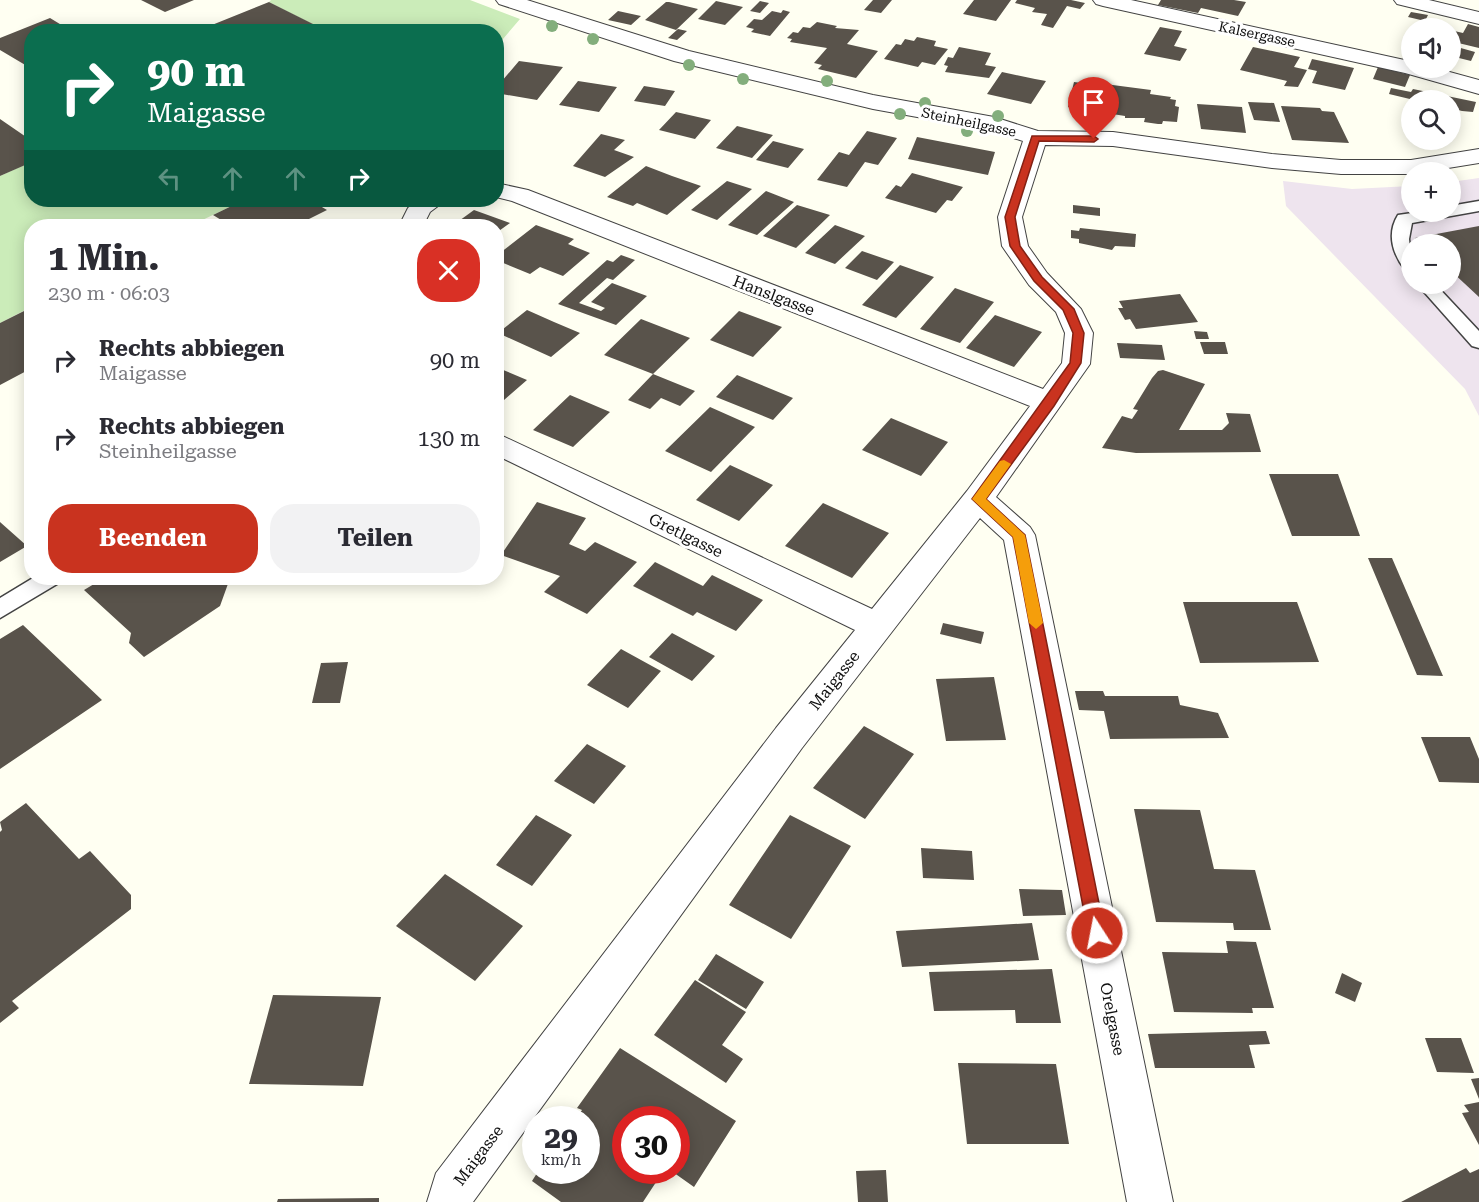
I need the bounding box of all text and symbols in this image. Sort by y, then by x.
street label: Kalsergasse [1217,18,1297,50]
map controls [1401,18,1461,294]
button: sound [1401,18,1461,78]
text: 90 m [147,47,245,96]
icon: right [48,48,126,126]
pin [1068,77,1119,139]
icon: arrive [1077,86,1110,119]
button: search [1401,90,1461,150]
text: Maigasse [147,97,265,129]
street label: Steinheilgasse [920,104,1018,140]
icon: left [153,162,186,195]
icon: ahead [216,162,249,195]
icon: ahead [279,162,312,195]
icon: right [342,162,375,195]
button: + [1401,162,1461,222]
button: − [1401,234,1461,294]
text: 1 Min. [48,237,159,279]
button: close [417,239,480,302]
street label: Hanslgasse [730,271,818,320]
text: 230 m · 06:03 [48,281,170,305]
text: Rechts abbiegen [99,336,285,361]
icon: right [48,344,81,377]
text: 90 m [430,348,480,373]
text: Maigasse [99,361,187,385]
text: Rechts abbiegen [99,414,285,439]
icon: right [48,422,81,455]
text: 130 m [417,426,480,451]
text: Steinheilgasse [99,439,237,463]
button: Beenden [48,504,258,573]
button: Teilen [270,504,480,573]
street label: Gretlgasse [646,509,726,562]
street label: Maigasse [805,647,864,714]
position arrow [1065,901,1129,965]
street label: Orelgasse [1096,981,1129,1057]
speed limit sign: 30 [612,1106,690,1184]
text: 29 [544,1120,578,1155]
street label: Maigasse [450,1121,507,1189]
text: km/h [541,1151,581,1169]

